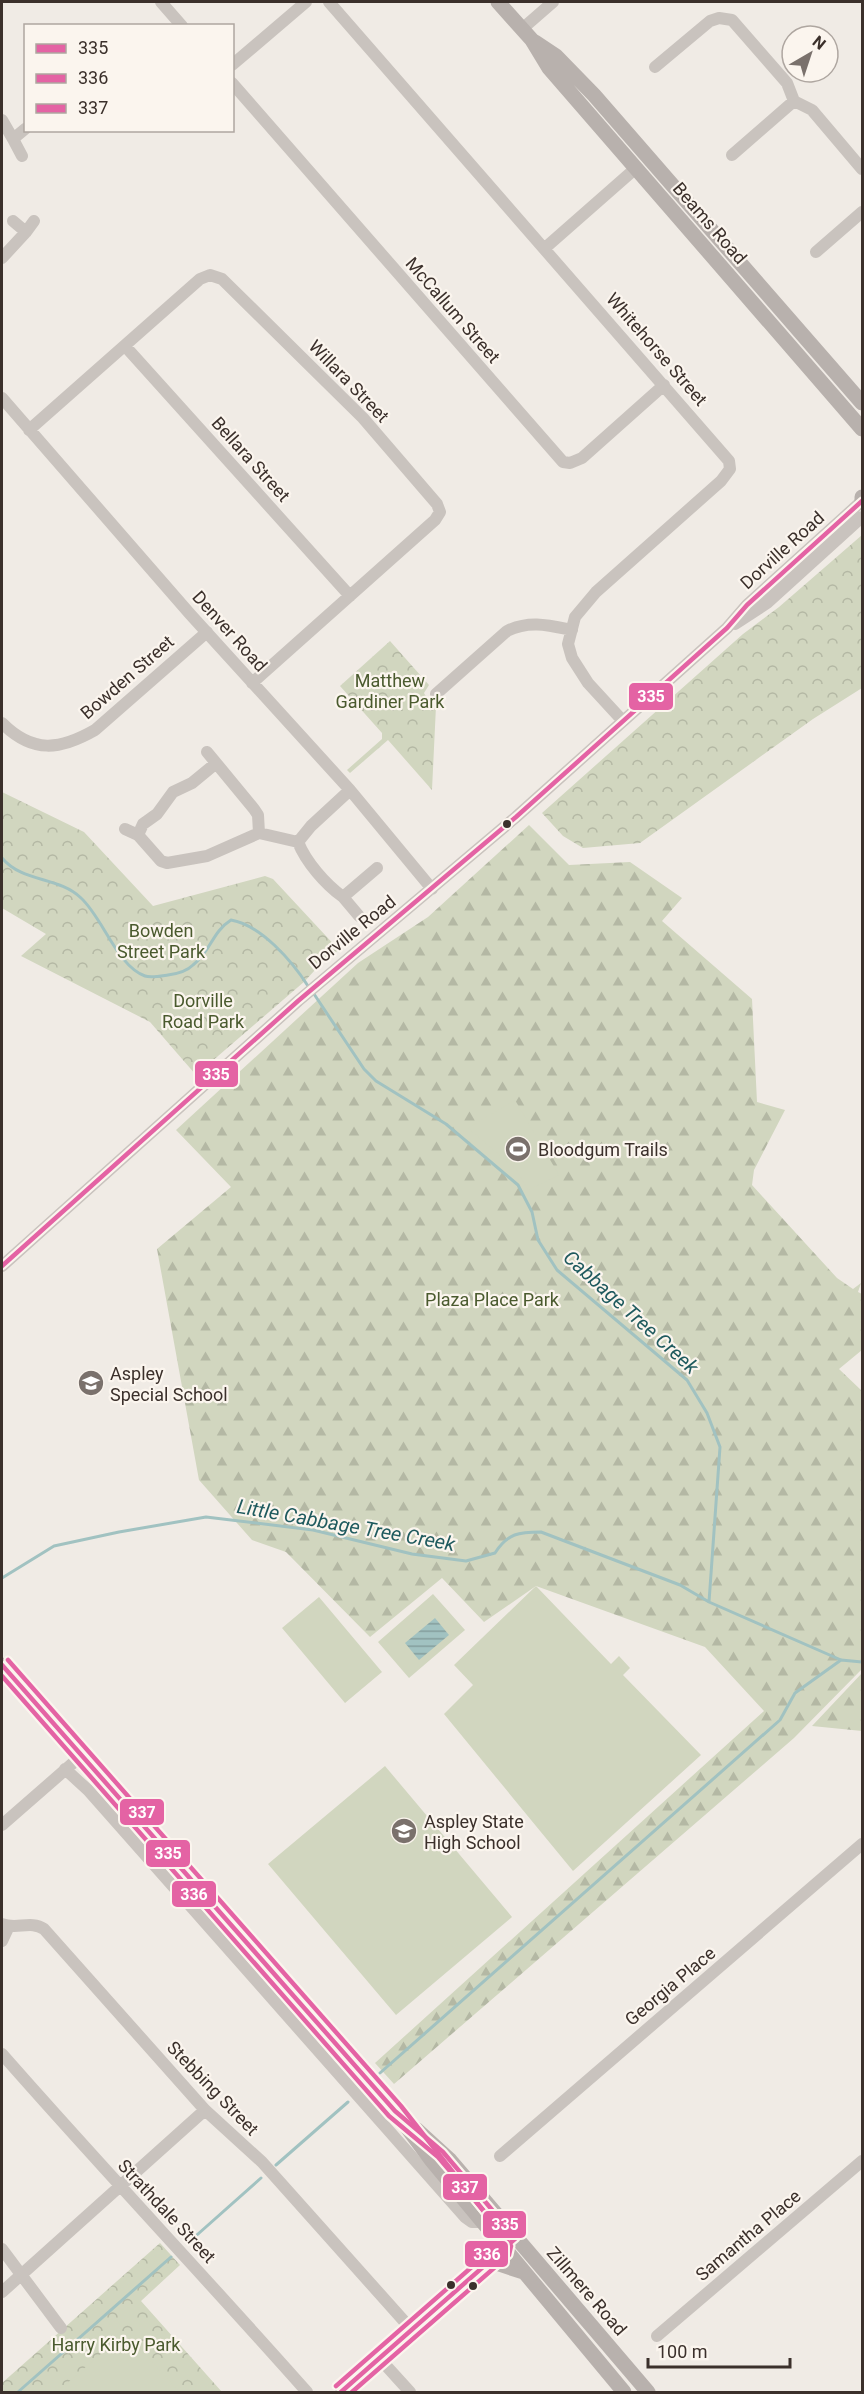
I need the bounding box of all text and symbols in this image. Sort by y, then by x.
legend [24,24,234,132]
north arrow [780,24,840,84]
text: N [809,32,829,54]
text: 335 [78,37,108,58]
text: 336 [78,67,108,88]
text: 337 [78,97,108,118]
street label: Beams Road [669,178,751,268]
street label: McCallum Street [401,253,505,367]
street label: Whitehorse Street [602,288,712,410]
street label: Willara Street [304,335,394,427]
street label: Bellara Street [207,412,295,506]
street label: Dorville Road [736,507,828,593]
street label: Denver Road [188,586,272,676]
street label: Bowden Street [76,631,178,723]
park label: Matthew Gardiner Park [336,670,445,712]
line badge: 335 [628,682,674,711]
text: 335 [637,687,665,706]
unlabelled marker [501,818,513,830]
street label: Dorville Road [304,891,400,973]
park label: Bowden Street Park [117,920,206,962]
park label: Dorville Road Park [162,990,245,1032]
line badge: 335 [194,1060,239,1088]
text: 335 [202,1065,230,1084]
sports icon: Bloodgum Trails [503,1134,533,1164]
place label: Bloodgum Trails [538,1139,668,1160]
water label: Cabbage Tree Creek [559,1245,704,1380]
park label: Plaza Place Park [425,1289,560,1310]
place label: Aspley Special School [110,1363,228,1405]
school or university icon: Aspley Special School [76,1368,106,1398]
water label: Little Cabbage Tree Creek [235,1494,458,1556]
line badge: 337 [119,1798,165,1826]
text: 337 [128,1803,156,1822]
place label: Aspley State High School [424,1811,524,1853]
school or university icon: Aspley State High School [389,1816,419,1846]
line badge: 335 [145,1839,191,1868]
text: 335 [154,1844,182,1863]
line badge: 336 [171,1880,217,1908]
text: 336 [180,1885,208,1904]
street label: Georgia Place [621,1942,719,2030]
street label: Stebbing Street [163,2037,263,2140]
street label: Strathdale Street [114,2155,220,2267]
line badge: 337 [442,2173,488,2201]
text: 337 [451,2178,479,2197]
street label: Samantha Place [691,2185,805,2285]
line badge: 335 [482,2210,527,2239]
text: 335 [491,2215,519,2234]
line badge: 336 [464,2240,509,2268]
street label: Zillmere Road [543,2242,631,2340]
text: 336 [473,2245,501,2264]
unlabelled marker [445,2279,457,2291]
unlabelled marker [467,2280,479,2292]
scale bar [648,2331,790,2369]
park label: Harry Kirby Park [51,2334,181,2355]
text: 100 m [657,2341,708,2362]

